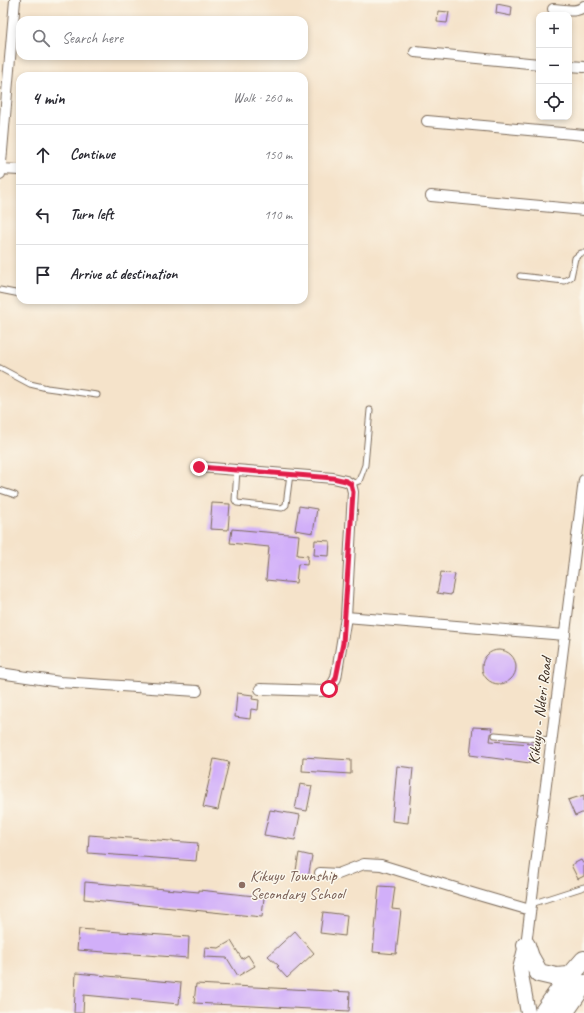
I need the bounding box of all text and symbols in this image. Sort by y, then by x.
map controls [536,12,572,120]
button: + [536,12,572,48]
search box [16,16,308,60]
icon: search [30,27,52,49]
text: Search here [62,29,123,48]
button: − [536,48,572,84]
button: locate [536,84,572,120]
text: 4 min [32,88,65,109]
text: Walk · 260 m [233,90,292,106]
icon: ahead [32,144,54,166]
text: Continue [70,145,115,164]
text: 150 m [264,147,292,163]
icon: left [32,204,54,226]
text: Turn left [70,205,113,224]
text: 110 m [264,207,292,223]
icon: arrive [32,264,54,286]
text: Arrive at destination [70,265,177,284]
route end [190,458,208,476]
street label: Kikuyu - Nderi Road [524,654,557,766]
route start [320,680,338,698]
place label: Kikuyu Township Secondary School [250,866,348,904]
marker: Kikuyu Township Secondary School [237,880,247,890]

